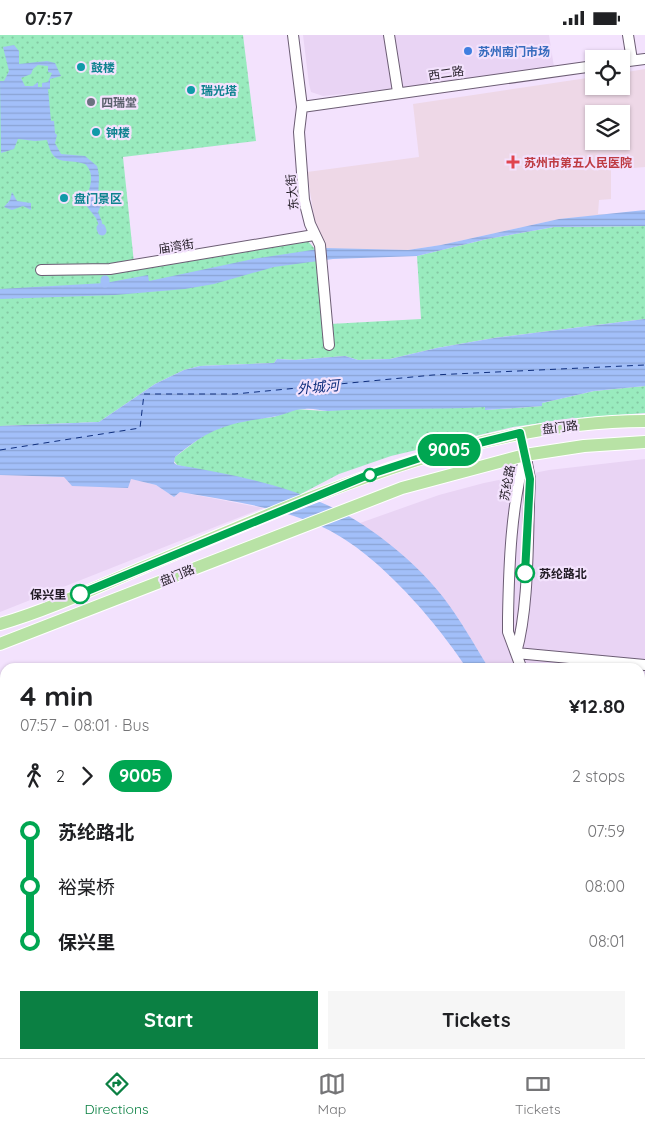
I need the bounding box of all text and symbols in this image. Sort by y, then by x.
text: 07:57 [25,6,73,30]
place label: 苏州南门市场 [478,44,550,59]
marker: 苏州南门市场 [462,45,474,57]
map controls [585,50,630,150]
button: locate [585,50,630,95]
place label: 鼓楼 [91,60,115,75]
marker: 鼓楼 [75,61,87,73]
street label: 西二路 [427,63,465,83]
place label: 瑞光塔 [201,83,237,98]
marker: 瑞光塔 [185,84,197,96]
place label: 四瑞堂 [101,95,137,110]
marker: 四瑞堂 [85,96,97,108]
button: layers [585,105,630,150]
place label: 钟楼 [106,125,130,140]
marker: 钟楼 [90,126,102,138]
marker: 苏州市第五人民医院 [506,155,520,169]
place label: 苏州市第五人民医院 [524,155,632,170]
street label: 东大街 [283,173,301,211]
place label: 盘门景区 [74,191,122,206]
marker: 盘门景区 [58,192,70,204]
street label: 庙湾街 [157,236,195,256]
water label: 外城河 [296,376,343,398]
street label: 盘门路 [541,417,579,437]
line badge: 9005 [414,434,484,466]
text: 9005 [428,438,470,461]
street label: 苏纶路 [496,464,518,502]
unlabelled marker [363,468,377,482]
street label: 盘门路 [157,561,197,589]
marker: 苏纶路北 [515,563,535,583]
place label: 苏纶路北 [539,566,587,581]
marker: 保兴里 [70,584,90,604]
place label: 保兴里 [30,587,66,602]
text: 4 min [20,678,93,713]
text: ¥12.80 [569,694,625,718]
text: 07:57 – 08:01 · Bus [20,715,149,735]
icon: walk [20,762,48,790]
icon: forward [73,762,101,790]
text: 9005 [119,764,162,787]
text: 2 [56,766,65,786]
text: 2 stops [572,766,625,786]
text: 苏纶路北 [58,820,134,844]
text: 07:59 [588,821,625,841]
text: 裕棠桥 [58,875,115,899]
text: 08:00 [585,876,625,896]
text: 保兴里 [58,930,115,954]
text: 08:01 [588,931,625,951]
button: Start [20,991,318,1049]
button: Tickets [328,991,625,1049]
tab: Directions [84,1070,149,1118]
tab: Map [318,1070,346,1118]
tab: Tickets [515,1070,560,1118]

